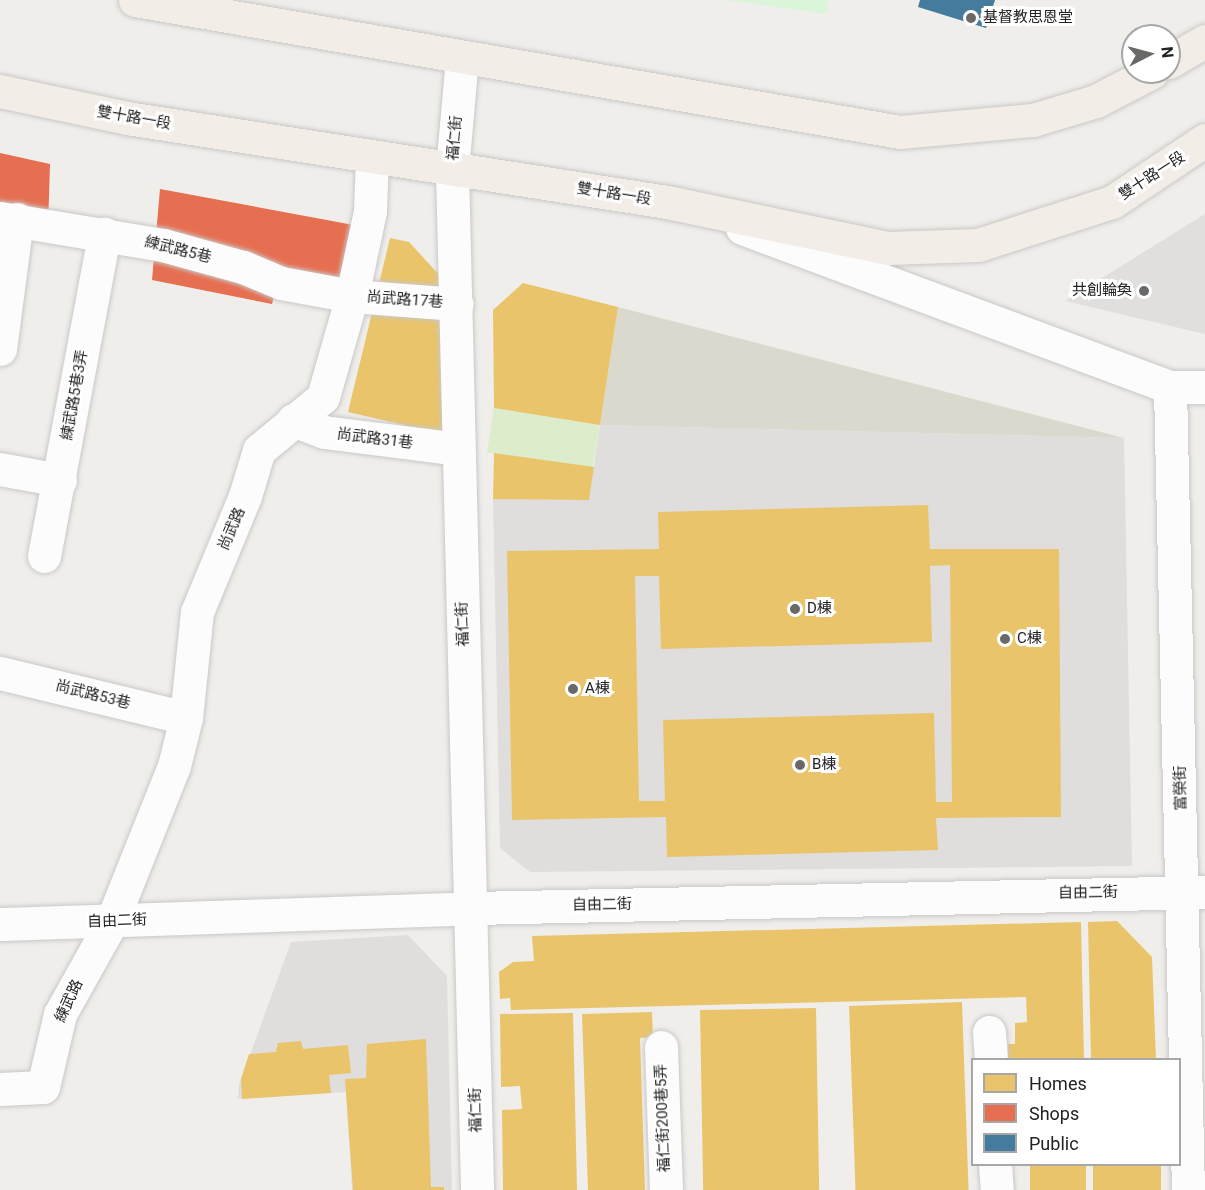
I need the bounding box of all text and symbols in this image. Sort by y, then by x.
place label: 基督教思恩堂 [983,9,1073,27]
marker: 基督教思恩堂 [964,11,978,25]
north arrow [1121,24,1181,84]
text: N [1157,46,1177,59]
street label: 雙十路一段 [96,103,172,133]
street label: 福仁街 [444,115,466,161]
street label: 雙十路一段 [1116,148,1188,204]
street label: 雙十路一段 [576,179,652,209]
street label: 練武路5巷 [143,233,213,267]
place label: 共創輪奐 [1072,282,1132,300]
marker: 共創輪奐 [1137,284,1151,298]
street label: 尚武路17巷 [366,288,444,312]
street label: 練武路5巷3弄 [58,348,92,442]
street label: 尚武路31巷 [336,425,414,453]
street label: 尚武路 [215,505,249,553]
place label: D棟 [807,600,832,618]
street label: 福仁街 [453,601,473,647]
marker: D棟 [788,602,802,616]
place label: C棟 [1017,630,1042,648]
marker: C棟 [998,632,1012,646]
street label: 尚武路53巷 [54,677,132,713]
place label: A棟 [585,680,610,698]
marker: A棟 [566,682,580,696]
place label: B棟 [812,756,836,774]
marker: B棟 [793,758,807,772]
street label: 富榮街 [1172,765,1190,811]
street label: 自由二街 [1058,883,1118,903]
street label: 自由二街 [572,895,632,915]
street label: 自由二街 [87,911,147,931]
street label: 練武路 [51,977,87,1025]
legend [971,1058,1181,1166]
street label: 福仁街200巷5弄 [652,1063,674,1173]
text: Homes [1029,1073,1087,1094]
street label: 福仁街 [467,1087,485,1133]
text: Shops [1029,1103,1079,1124]
text: Public [1029,1133,1079,1154]

